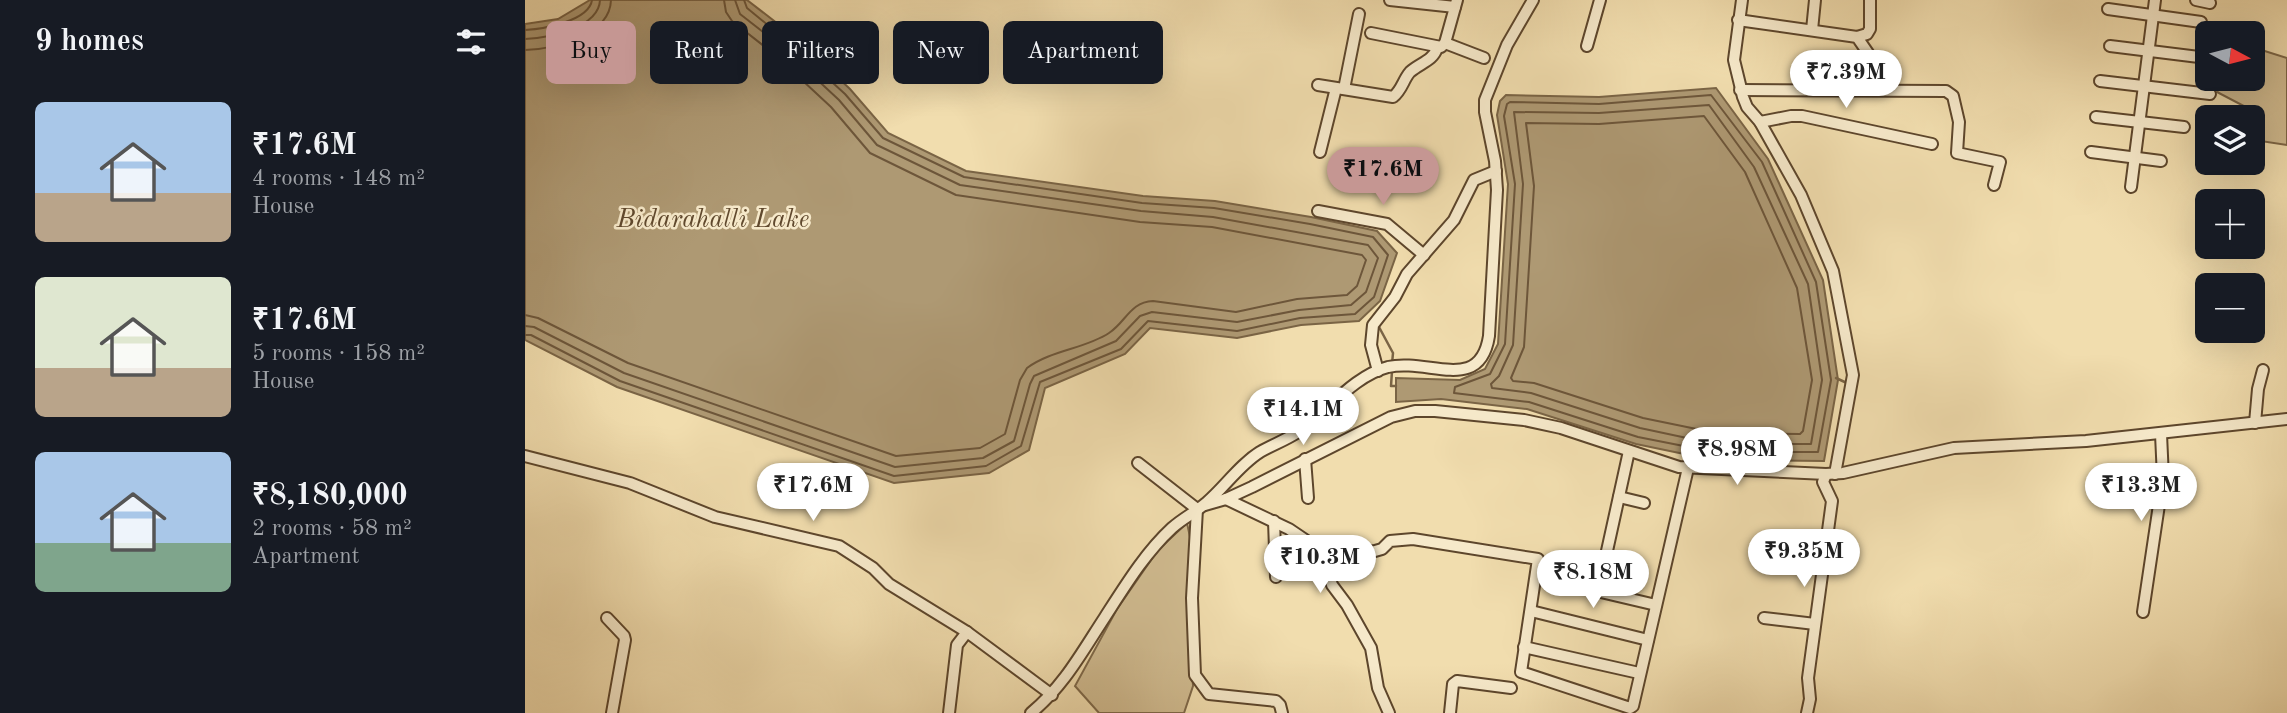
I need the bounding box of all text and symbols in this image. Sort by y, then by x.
chip: Buy [546,21,636,84]
chip: Rent [650,21,748,84]
chip: Filters [762,21,879,84]
chip: New [893,21,989,84]
chip: Apartment [1003,21,1163,84]
north arrow [2195,21,2265,91]
map controls [2195,21,2265,343]
icon: filters [452,23,490,61]
text: 9 homes [35,27,144,57]
pin: ₹7.39M [1789,50,1903,110]
text: ₹7.39M [1806,61,1886,84]
button: layers [2195,105,2265,175]
icon: home [91,130,175,214]
text: ₹17.6M [252,131,356,161]
pin: ₹17.6M [1326,148,1440,207]
text: ₹17.6M [1343,158,1423,181]
text: 4 rooms · 148 m² [252,167,425,190]
button: + [2195,189,2265,259]
text: House [252,195,314,218]
water label: Bidarahalli Lake [616,207,809,233]
button: − [2195,273,2265,343]
icon: home [91,305,175,389]
text: ₹17.6M [252,306,356,336]
text: 5 rooms · 158 m² [252,342,425,365]
text: House [252,370,314,393]
pin: ₹14.1M [1246,388,1360,447]
text: ₹14.1M [1263,398,1343,421]
pin: ₹8.98M [1680,428,1794,487]
text: ₹8.98M [1697,438,1777,461]
pin: ₹17.6M [756,463,870,523]
pin: ₹13.3M [2084,463,2198,523]
text: ₹17.6M [773,474,853,497]
text: ₹13.3M [2101,474,2181,497]
icon: home [91,480,175,564]
text: ₹8,180,000 [252,481,408,511]
text: 2 rooms · 58 m² [252,517,412,540]
pin: ₹9.35M [1747,530,1861,589]
pin: ₹10.3M [1263,536,1377,595]
text: ₹9.35M [1764,540,1844,563]
text: Apartment [252,545,360,568]
text: ₹10.3M [1280,546,1360,569]
pin: ₹8.18M [1536,550,1650,610]
text: ₹8.18M [1553,561,1633,584]

